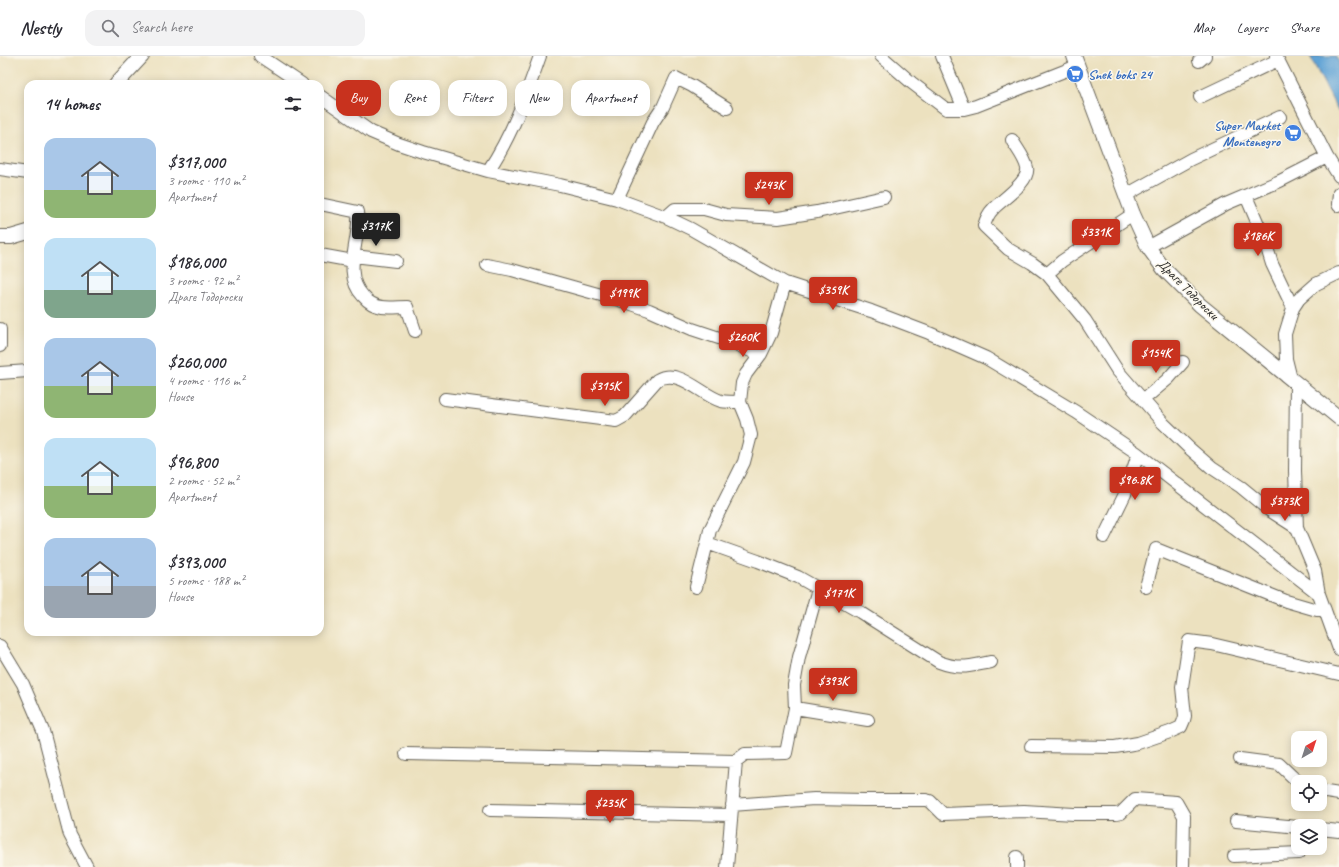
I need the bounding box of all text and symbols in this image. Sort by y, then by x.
search box [85,10,365,46]
text: Nestly [20,16,61,40]
icon: search [99,17,121,39]
text: Search here [131,18,192,37]
text: Map [1193,19,1215,36]
text: Layers [1237,19,1268,36]
text: Share [1290,19,1319,36]
supermarket icon: Snek boks 24 [1065,64,1085,84]
place label: Snek boks 24 [1088,66,1153,83]
chip: Buy [336,80,381,116]
chip: Rent [389,80,440,116]
chip: Filters [448,80,507,116]
chip: New [515,80,563,116]
chip: Apartment [571,80,650,116]
icon: filters [282,93,304,115]
text: 14 homes [44,94,100,115]
place label: Super Market Montenegro [1214,117,1282,150]
supermarket icon: Super Market Montenegro [1283,123,1303,143]
text: $317,000 [168,152,225,173]
icon: home [76,154,124,202]
pin: $243K [741,172,797,206]
text: 3 rooms · 110 m² [168,173,244,189]
text: $243K [754,177,784,193]
text: Apartment [168,189,216,205]
pin: $317K [348,213,404,247]
text: $317K [361,218,391,234]
pin: $331K [1068,219,1124,253]
pin: $186K [1230,223,1286,257]
text: $331K [1081,224,1111,240]
text: $186K [1243,228,1273,244]
text: $186,000 [168,252,225,273]
icon: home [76,254,124,302]
street label: Драге Тодороски [1154,255,1224,325]
text: 3 rooms · 92 m² [168,273,238,289]
pin: $359K [805,277,861,311]
pin: $199K [596,280,652,314]
text: $359K [818,282,848,298]
text: $199K [609,285,639,301]
text: Драге Тодороски [168,289,242,305]
pin: $260K [715,324,771,358]
text: $260K [728,329,758,345]
pin: $154K [1128,340,1184,374]
text: $154K [1141,345,1171,361]
text: $260,000 [168,352,225,373]
icon: home [76,354,124,402]
text: 4 rooms · 116 m² [168,373,244,389]
pin: $315K [577,373,633,407]
text: $315K [590,378,620,394]
text: House [168,389,193,405]
text: $96,800 [168,452,217,473]
icon: home [76,454,124,502]
pin: $96.8K [1102,467,1168,501]
text: $96.8K [1119,472,1151,488]
text: 2 rooms · 52 m² [168,473,238,489]
pin: $373K [1257,488,1313,522]
text: Apartment [168,489,216,505]
text: $373K [1270,493,1300,509]
text: $393,000 [168,552,225,573]
icon: home [76,554,124,602]
text: 5 rooms · 188 m² [168,573,244,589]
pin: $171K [811,580,867,614]
text: $171K [824,585,854,601]
text: House [168,589,193,605]
pin: $393K [805,668,861,702]
text: $393K [818,673,848,689]
north arrow [1291,731,1327,767]
map controls [1291,731,1327,855]
button: locate [1291,775,1327,811]
pin: $235K [582,790,638,824]
text: $235K [595,795,625,811]
button: layers [1291,819,1327,855]

